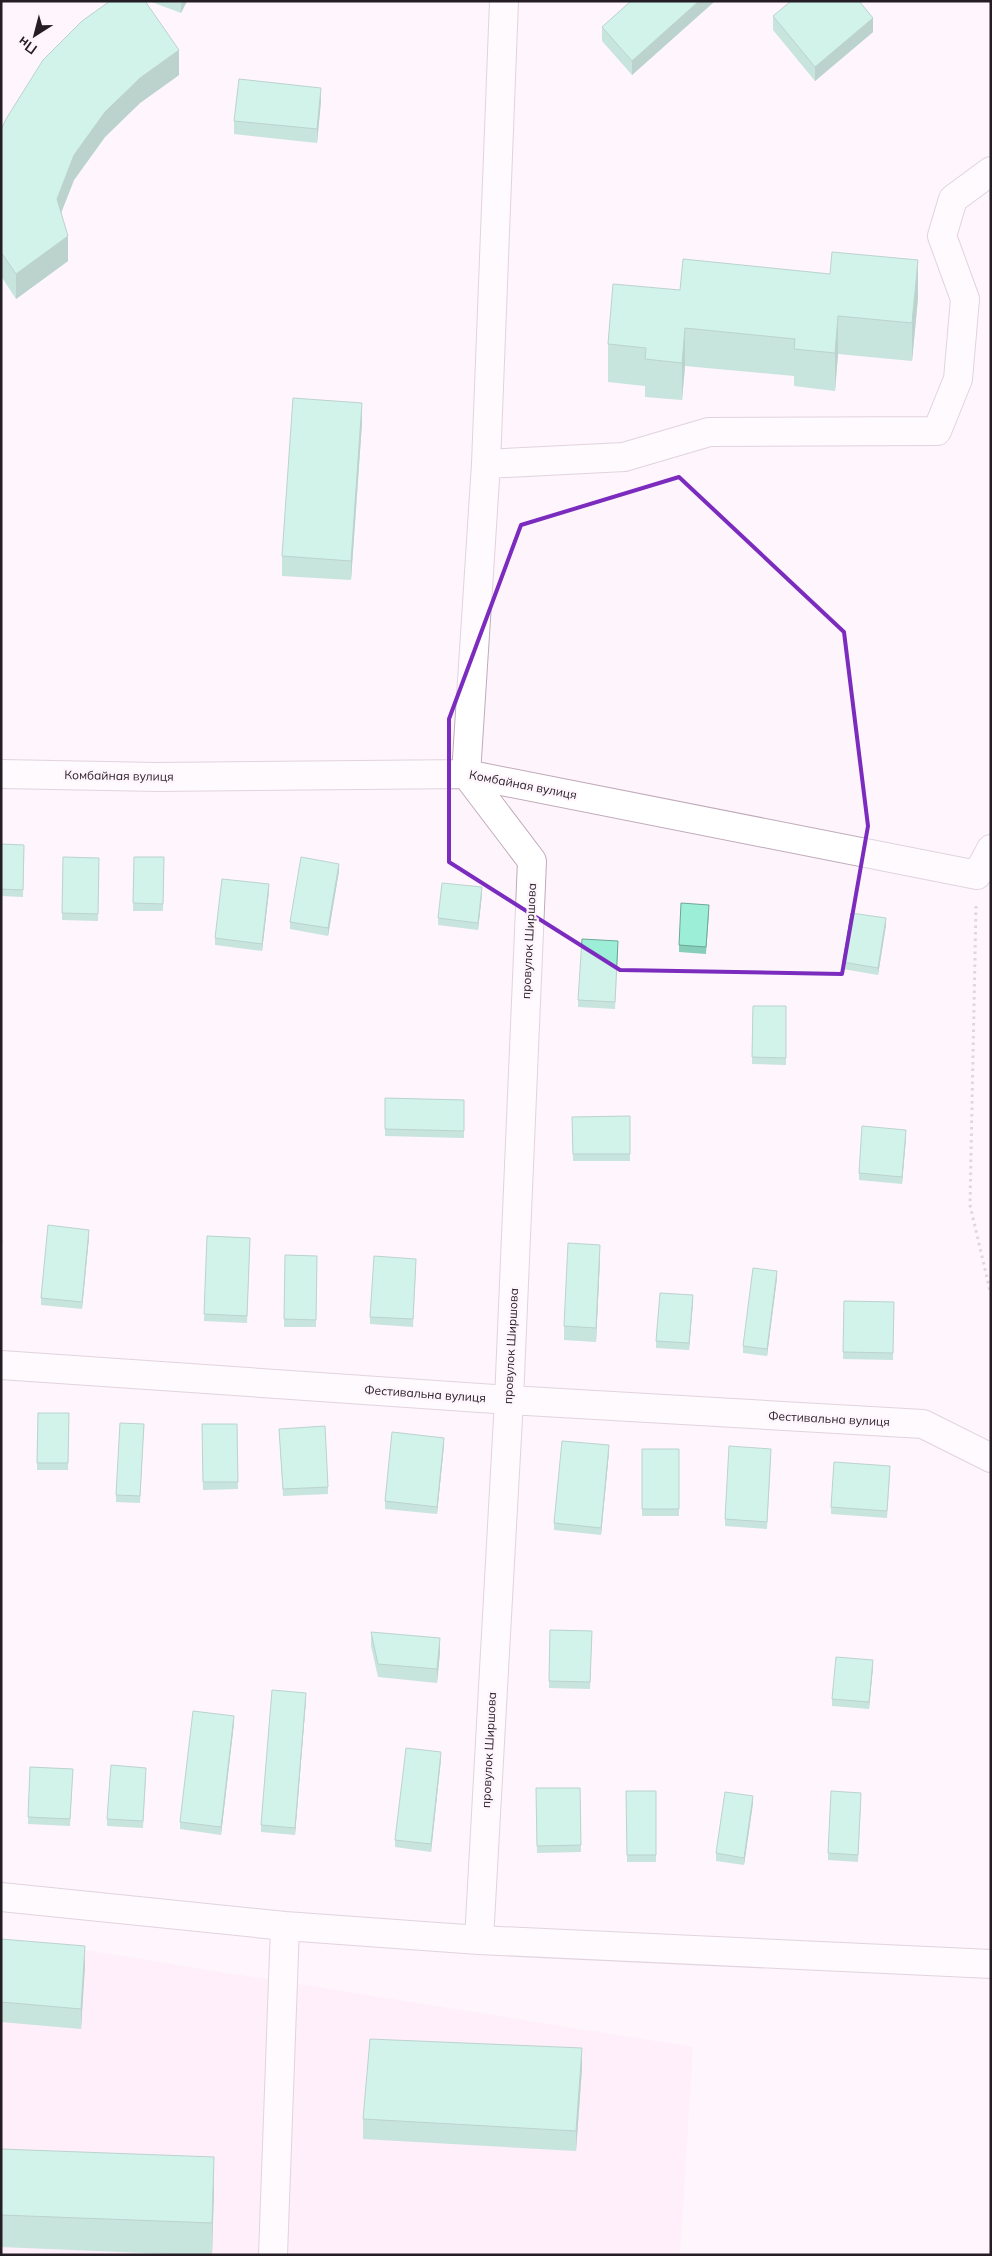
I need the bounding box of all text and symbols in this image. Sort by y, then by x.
north arrow [10,10,60,60]
text: Пн [14,33,41,59]
street label: Комбайная вулиця [64,767,174,784]
street label: Комбайная вулиця [468,767,578,802]
street label: провулок Ширшова [518,883,539,999]
street label: провулок Ширшова [500,1288,521,1404]
street label: Фестивальна вулиця [364,1382,486,1405]
street label: Фестивальна вулиця [768,1408,890,1429]
street label: провулок Ширшова [478,1692,499,1808]

